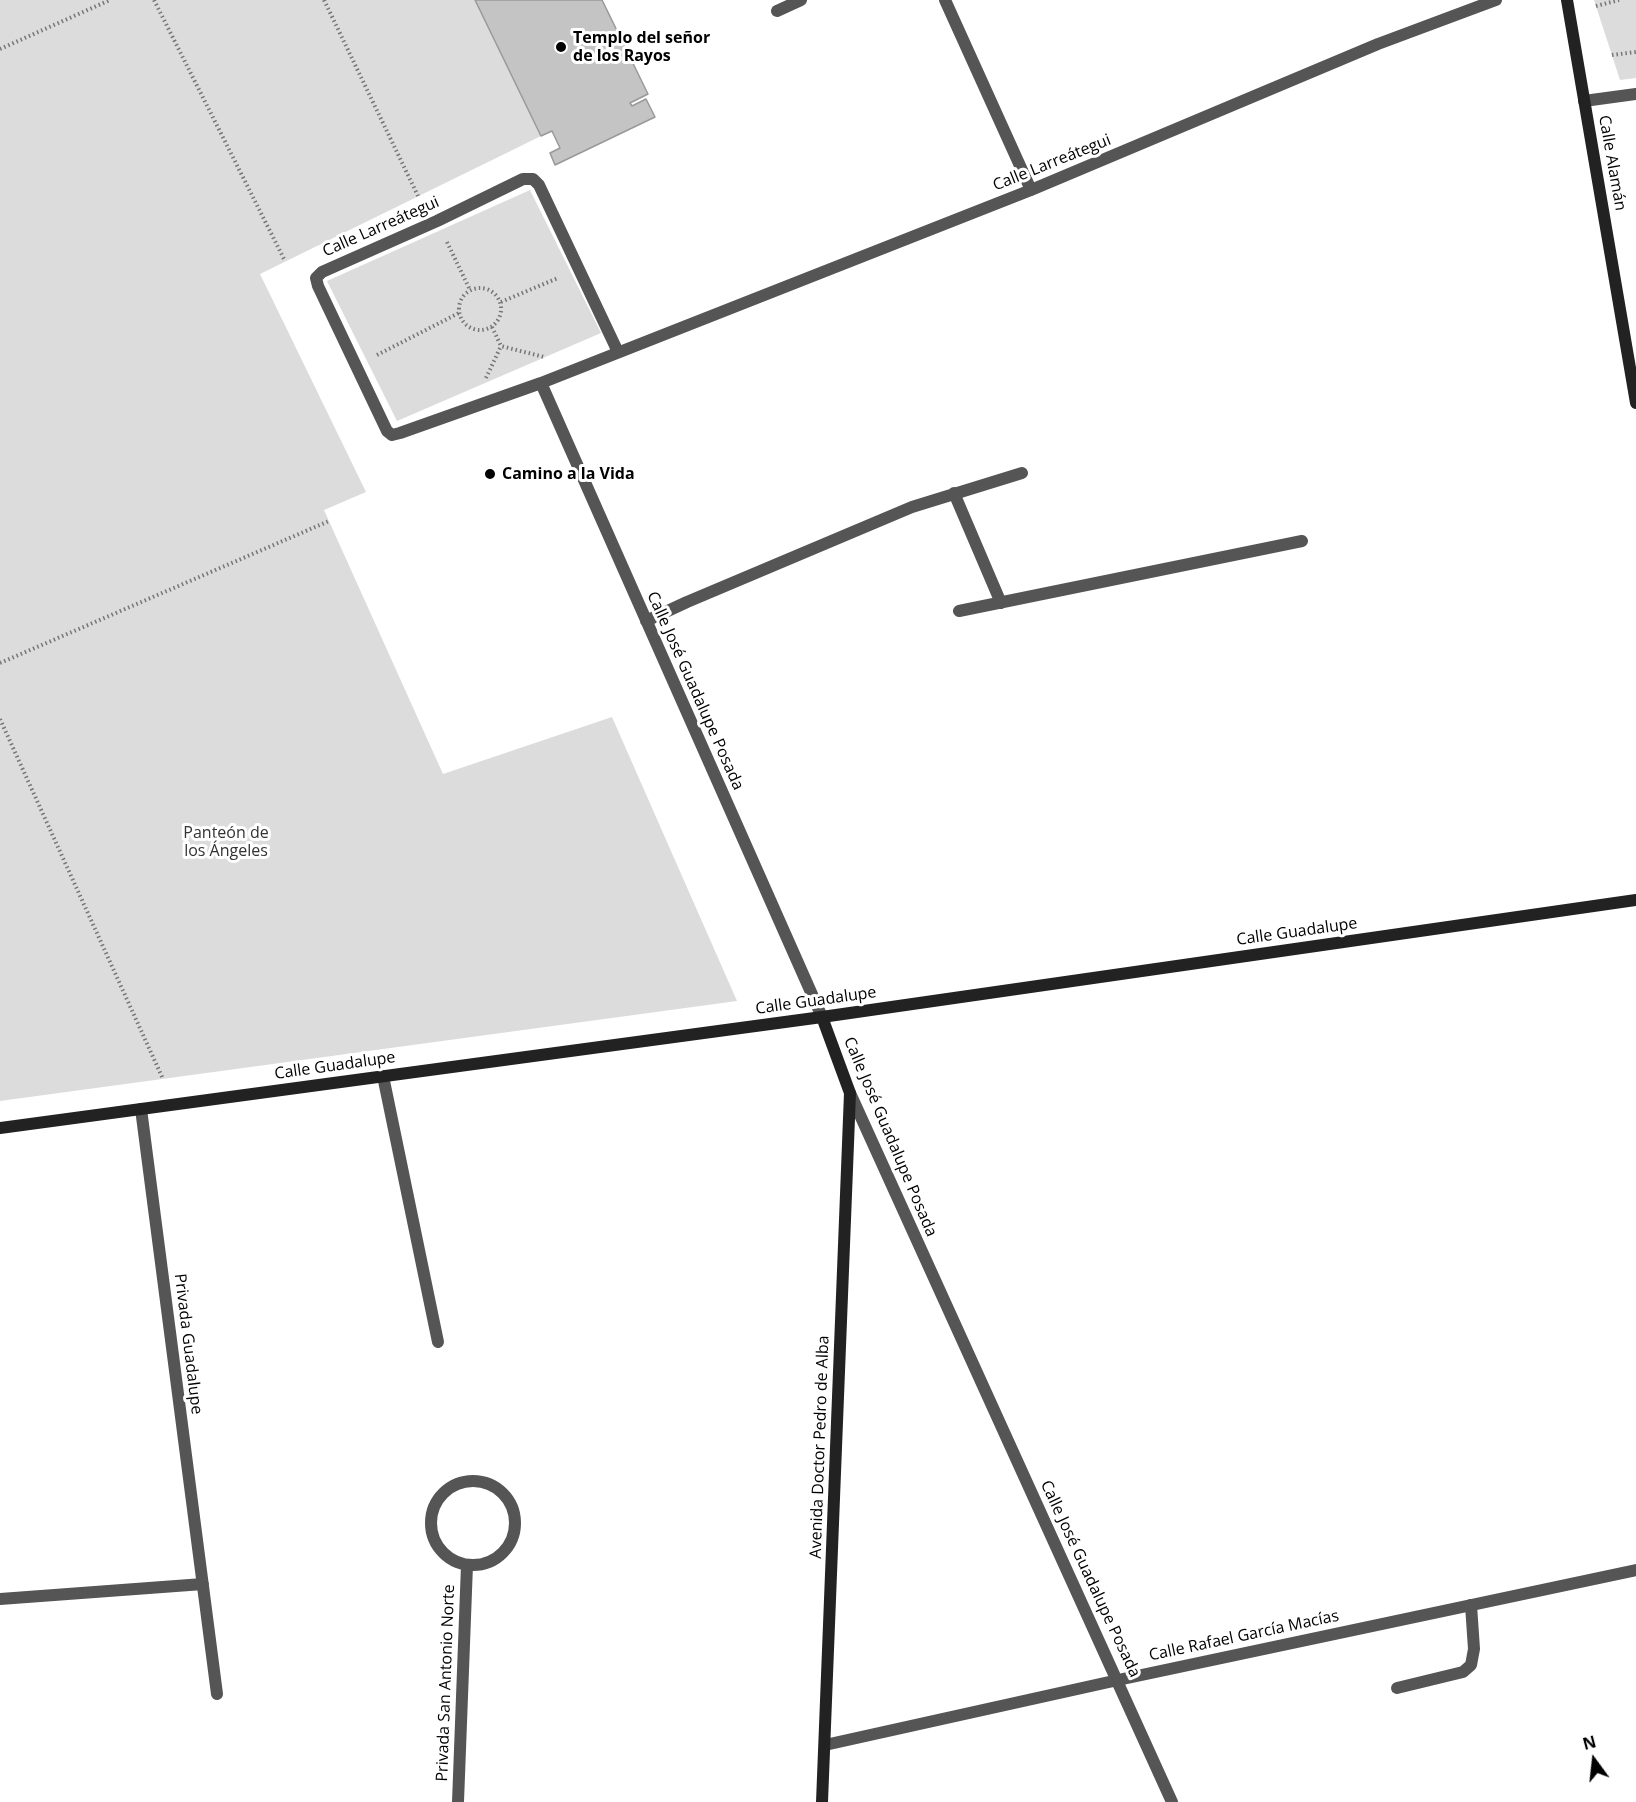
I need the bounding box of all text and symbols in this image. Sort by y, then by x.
place label: Templo del señor de los Rayos [573,28,710,66]
marker: Templo del señor de los Rayos [554,40,568,54]
street label: Calle Alamán [1594,114,1630,212]
street label: Calle Larreátegui [990,131,1114,195]
street label: Calle Larreátegui [320,193,442,261]
place label: Camino a la Vida [502,464,635,484]
marker: Camino a la Vida [483,467,497,481]
street label: Calle José Guadalupe Posada [642,589,748,793]
park label: Panteón de los Ángeles [183,823,269,861]
street label: Calle Guadalupe [1235,914,1359,950]
street label: Calle Guadalupe [754,983,878,1019]
street label: Calle José Guadalupe Posada [839,1034,941,1240]
street label: Calle Guadalupe [273,1048,397,1084]
street label: Privada Guadalupe [170,1273,206,1415]
street label: Avenida Doctor Pedro de Alba [807,1335,833,1559]
street label: Calle José Guadalupe Posada [1036,1477,1144,1681]
street label: Privada San Antonio Norte [433,1584,459,1782]
street label: Calle Rafael García Macías [1147,1606,1341,1666]
north arrow [1564,1730,1624,1790]
text: N [1580,1730,1598,1755]

